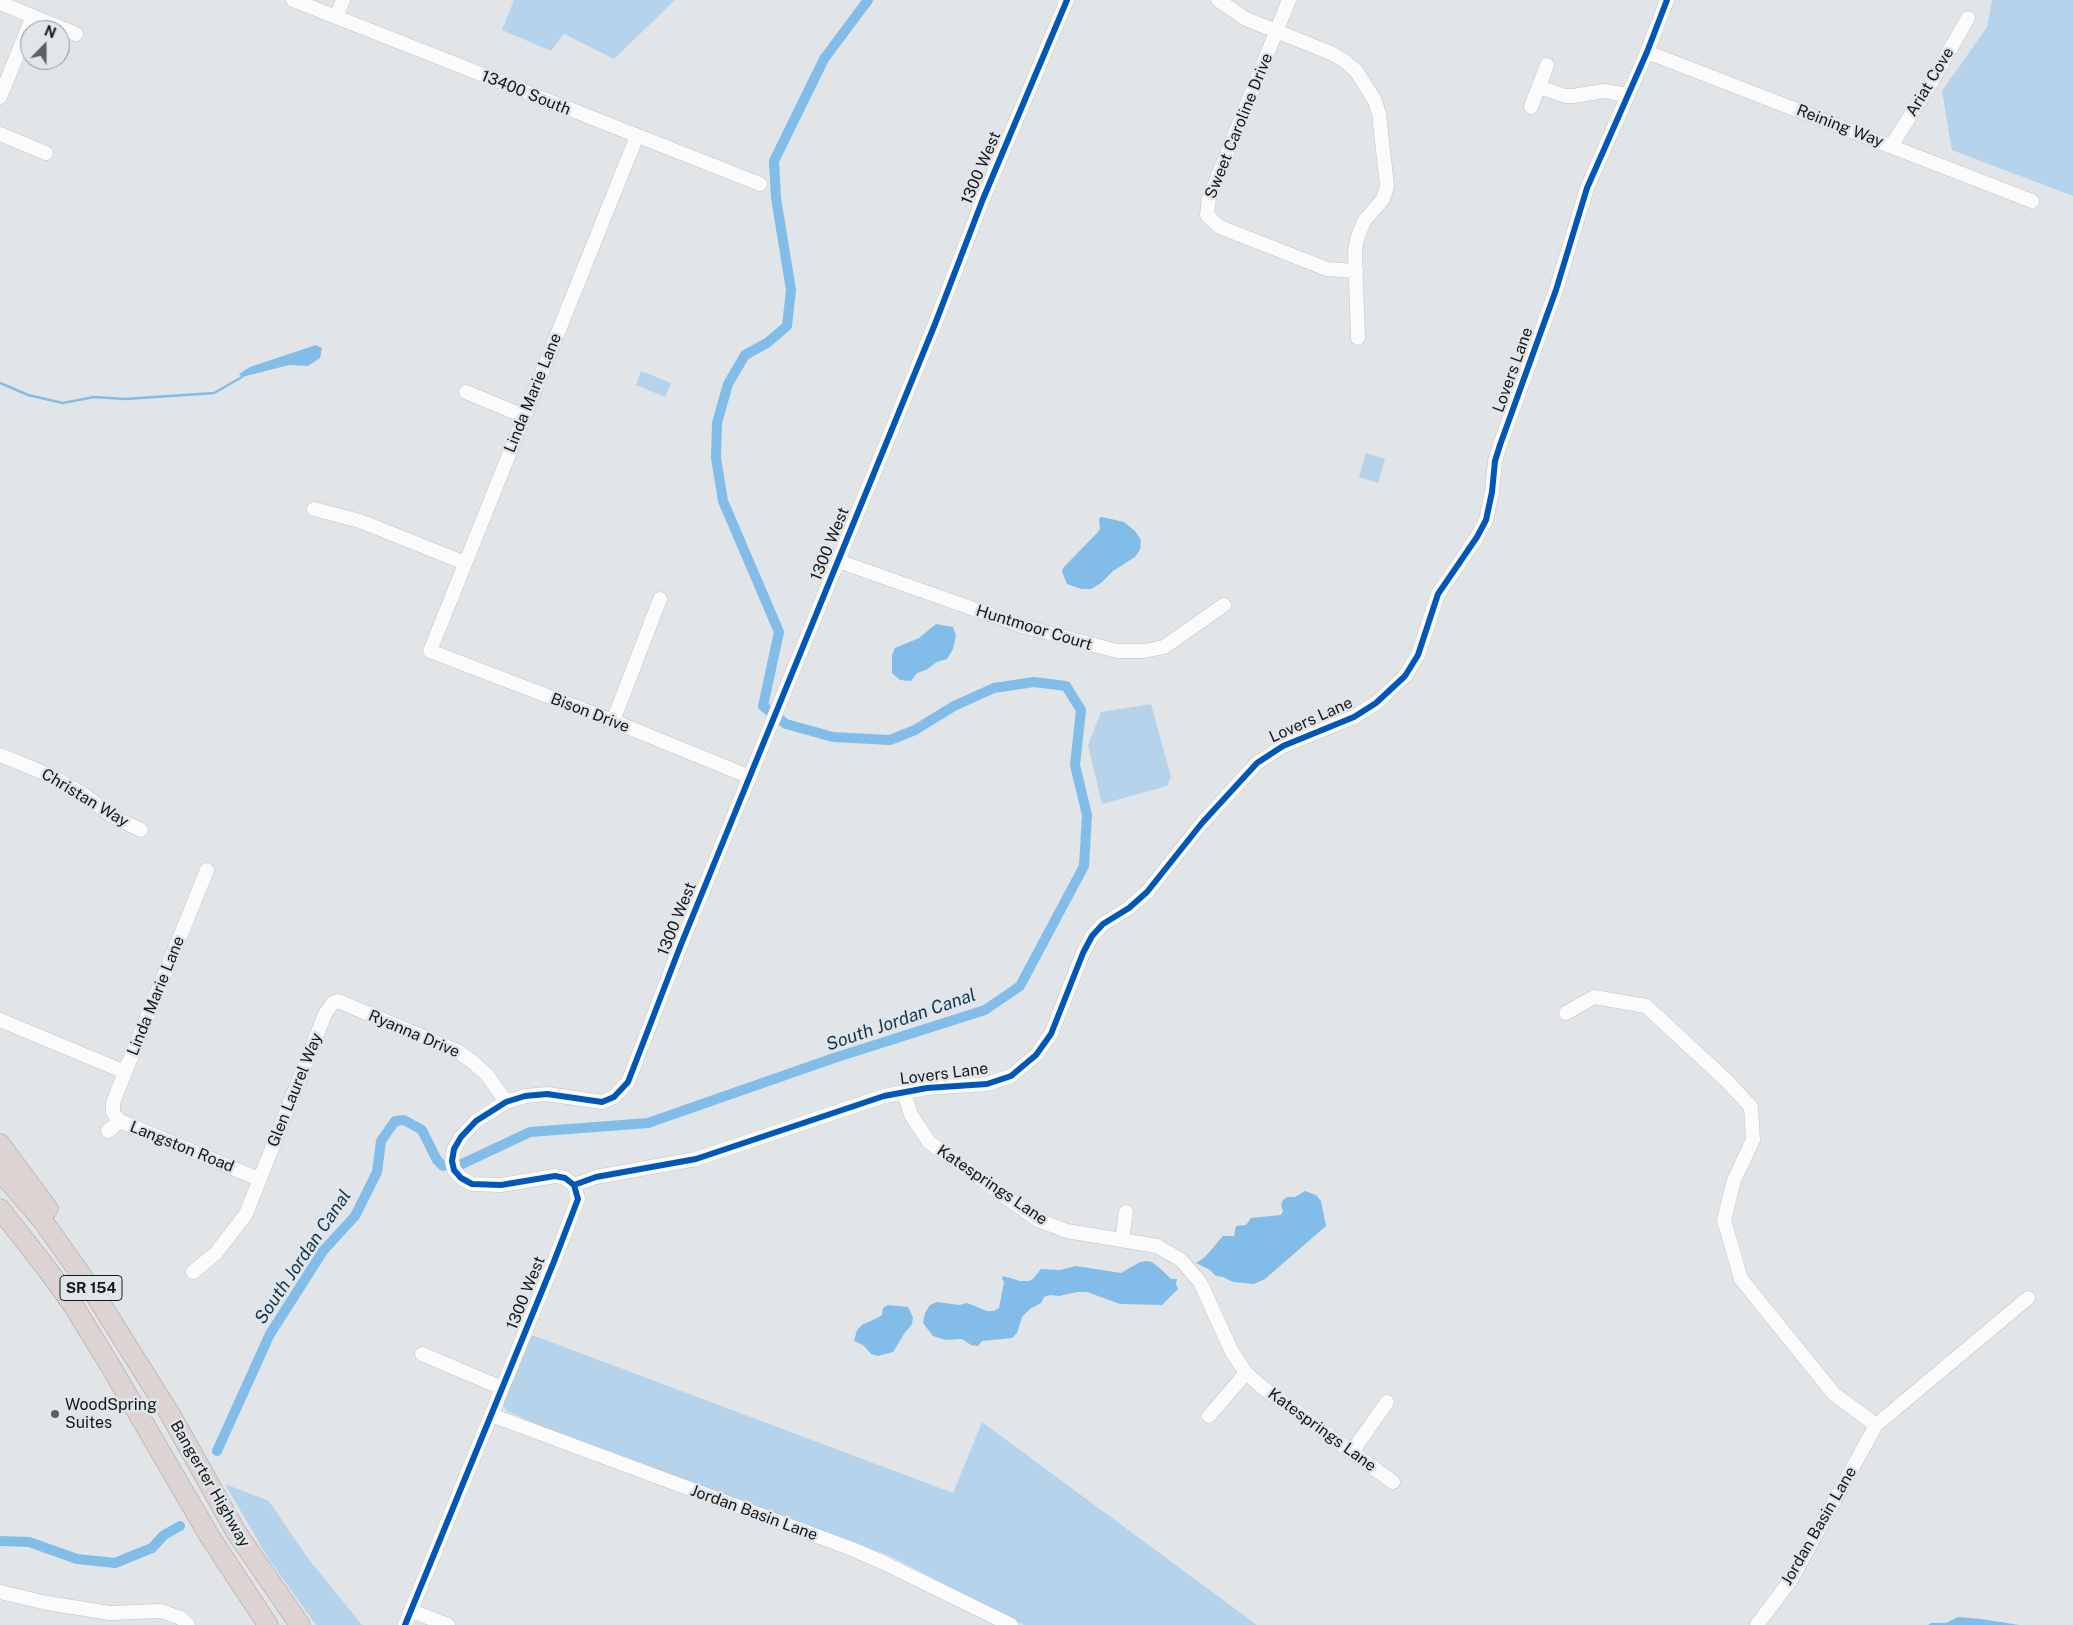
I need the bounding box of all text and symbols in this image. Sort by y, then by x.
north arrow [20,20,70,70]
text: N [42,23,58,41]
street label: Ariat Cove [1902,44,1958,120]
street label: Sweet Caroline Drive [1201,50,1277,202]
street label: 13400 South [479,66,573,120]
street label: Reining Way [1794,101,1886,151]
street label: 1300 West [957,129,1005,207]
street label: Lovers Lane [1489,325,1537,415]
street label: Linda Marie Lane [500,330,566,456]
street label: 1300 West [807,504,853,584]
street label: Huntmoor Court [974,601,1094,655]
street label: Bison Drive [548,689,632,737]
street label: Lovers Lane [1266,693,1356,747]
street label: Christan Way [38,764,132,832]
street label: 1300 West [654,879,700,959]
street label: Linda Marie Lane [123,933,189,1059]
water label: South Jordan Canal [823,984,979,1056]
street label: Ryanna Drive [365,1006,463,1062]
street label: Glen Laurel Way [263,1030,327,1150]
street label: Lovers Lane [899,1059,989,1089]
street label: Langston Road [127,1117,237,1177]
street label: Katesprings Lane [933,1141,1051,1229]
water label: South Jordan Canal [250,1186,356,1328]
street label: 1300 West [503,1253,549,1333]
road number: SR 154 [60,1276,122,1300]
street label: Katesprings Lane [1264,1384,1380,1476]
place label: WoodSpring Suites [65,1395,157,1433]
marker: WoodSpring Suites [49,1408,61,1420]
street label: Bangerter Highway [166,1417,254,1551]
street label: Jordan Basin Lane [1777,1463,1861,1589]
street label: Jordan Basin Lane [688,1481,820,1545]

